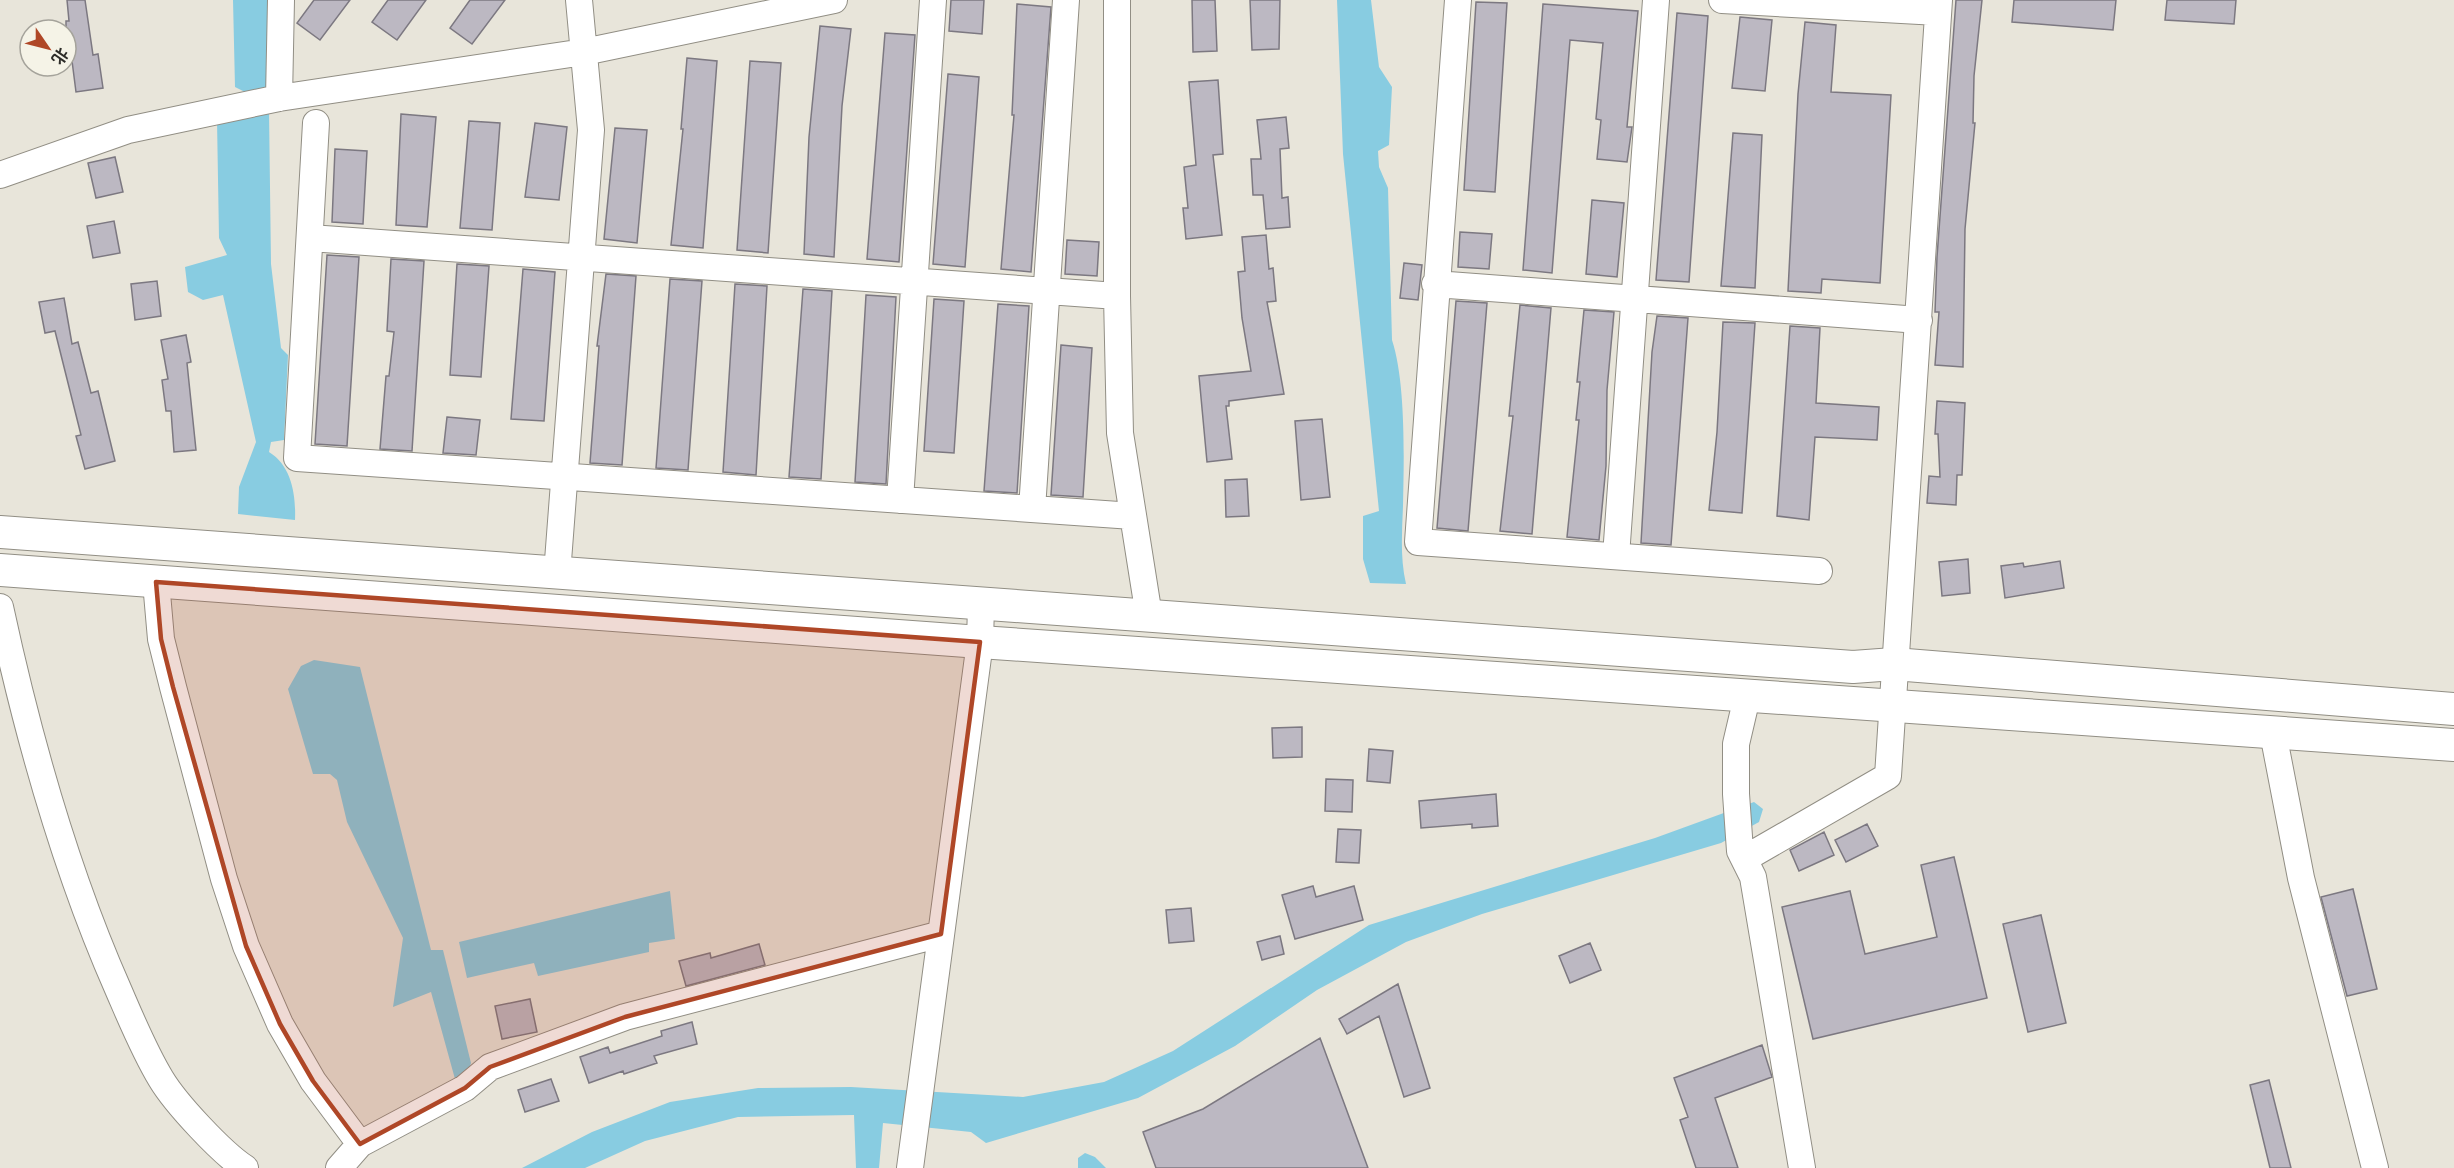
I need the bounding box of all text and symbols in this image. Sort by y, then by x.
north arrow [18,18,78,78]
text: 北 [47,44,71,68]

